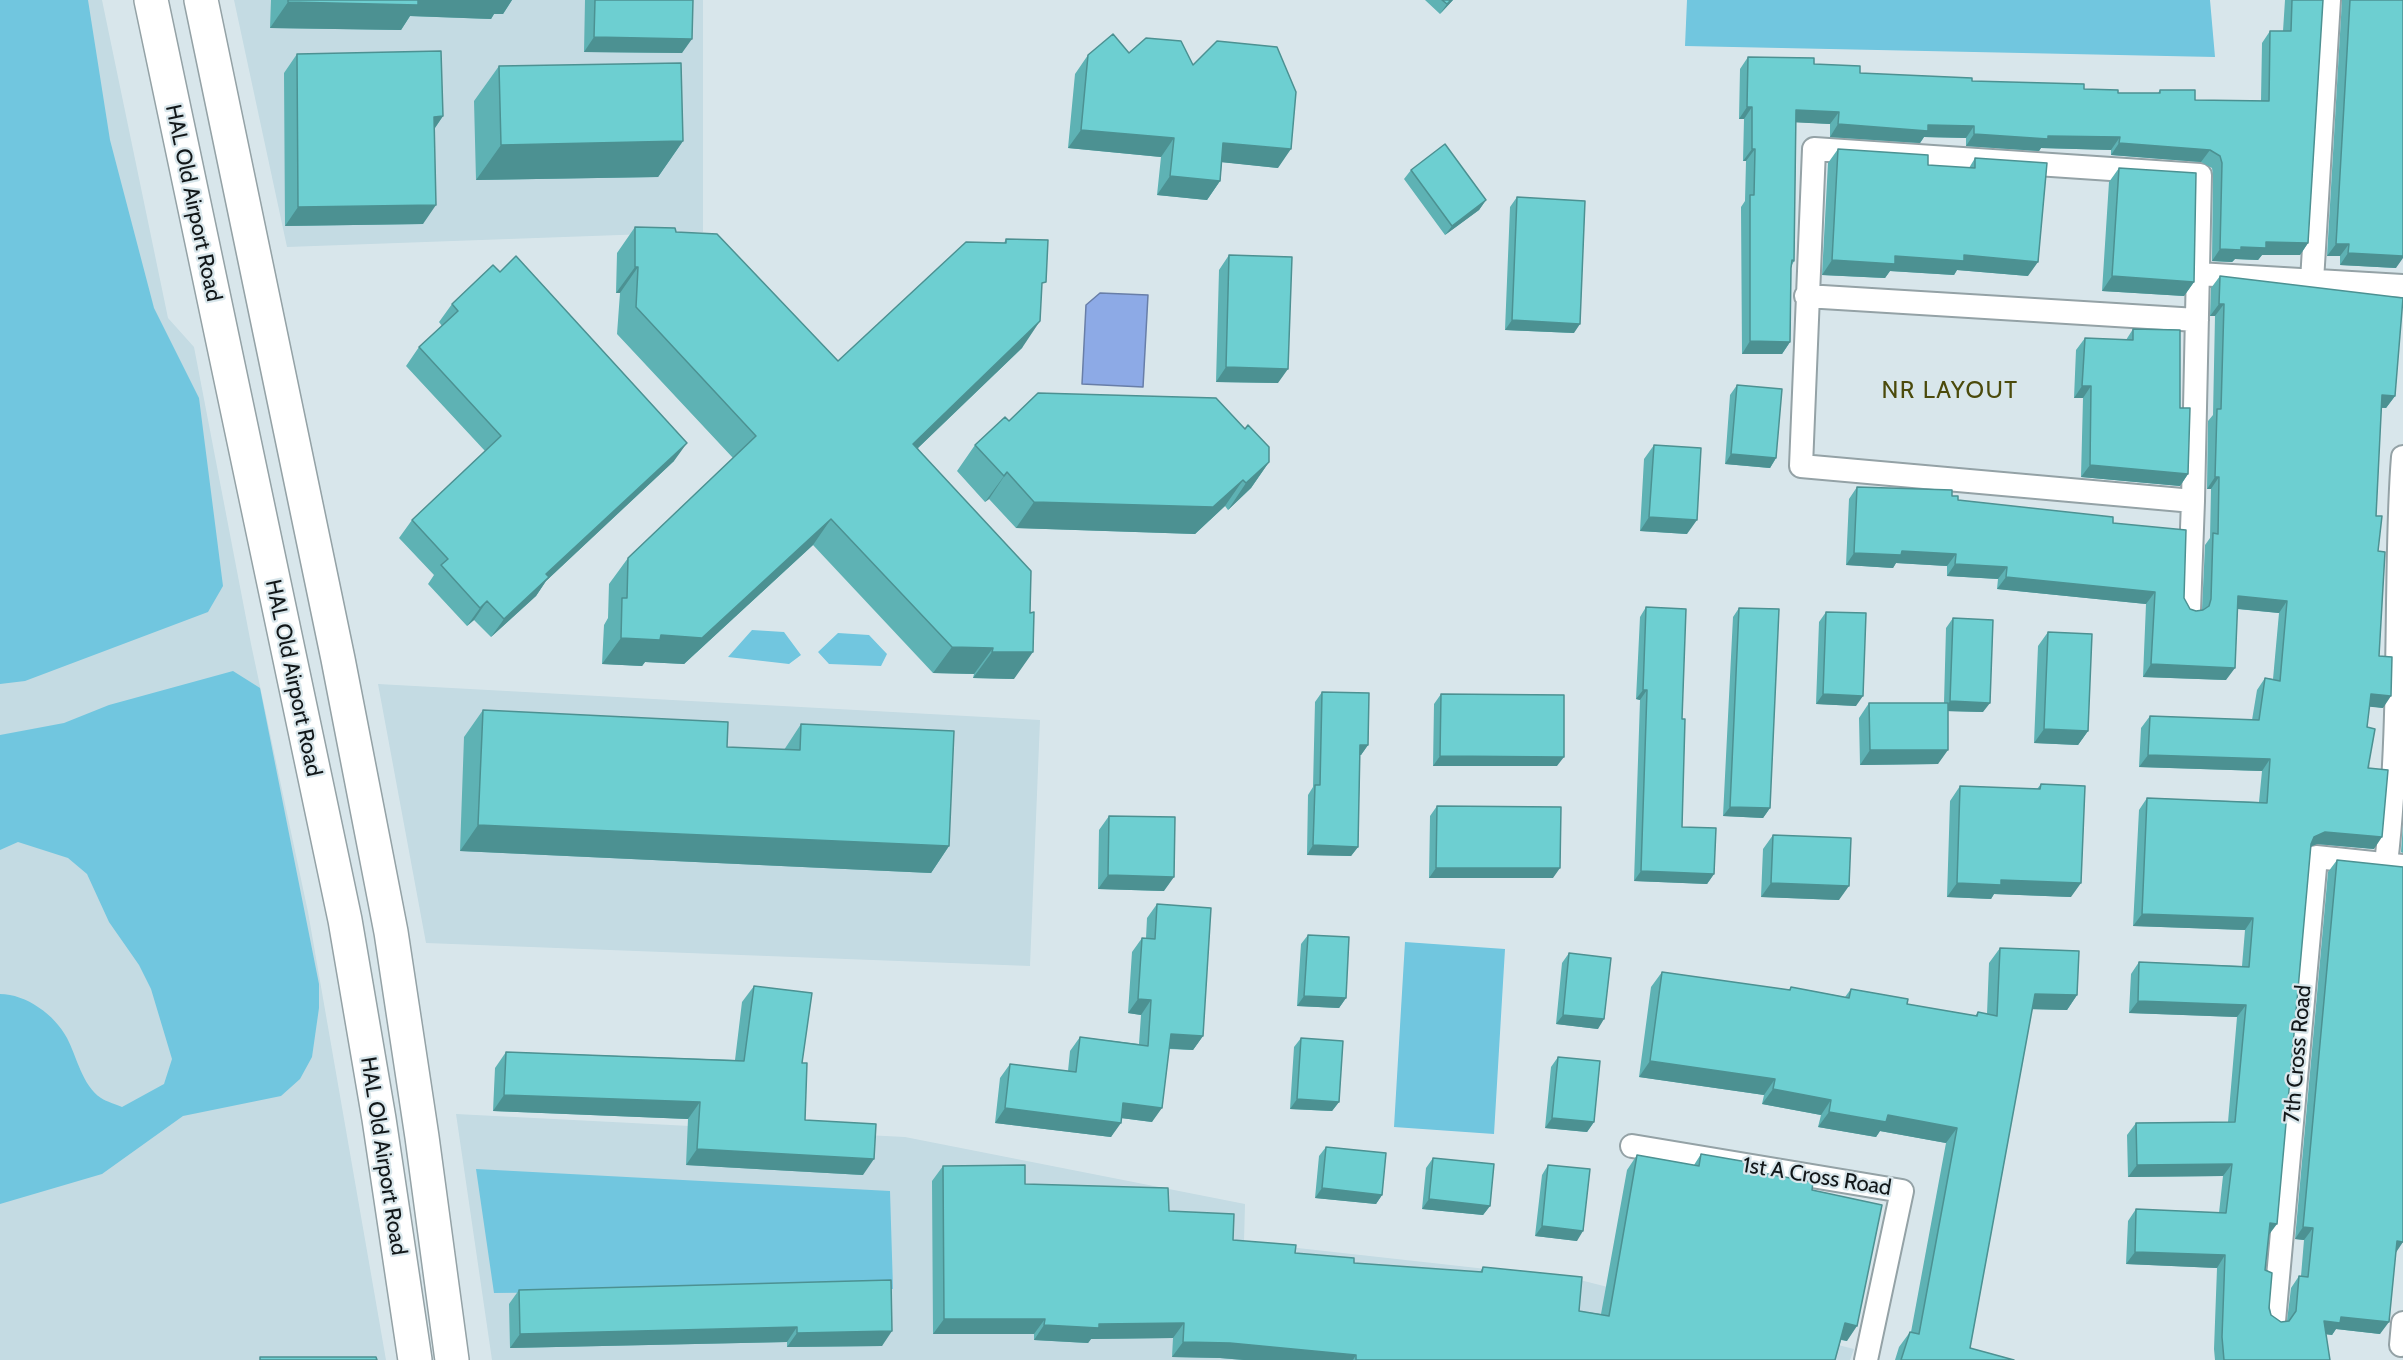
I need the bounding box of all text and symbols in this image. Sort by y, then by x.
street label: HAL Old Airport Road [159,102,227,304]
district label: NR LAYOUT [1881,377,2019,405]
street label: HAL Old Airport Road [259,577,327,779]
street label: 7th Cross Road [2279,984,2317,1124]
street label: HAL Old Airport Road [354,1055,412,1257]
street label: 1st A Cross Road [1741,1152,1893,1202]

